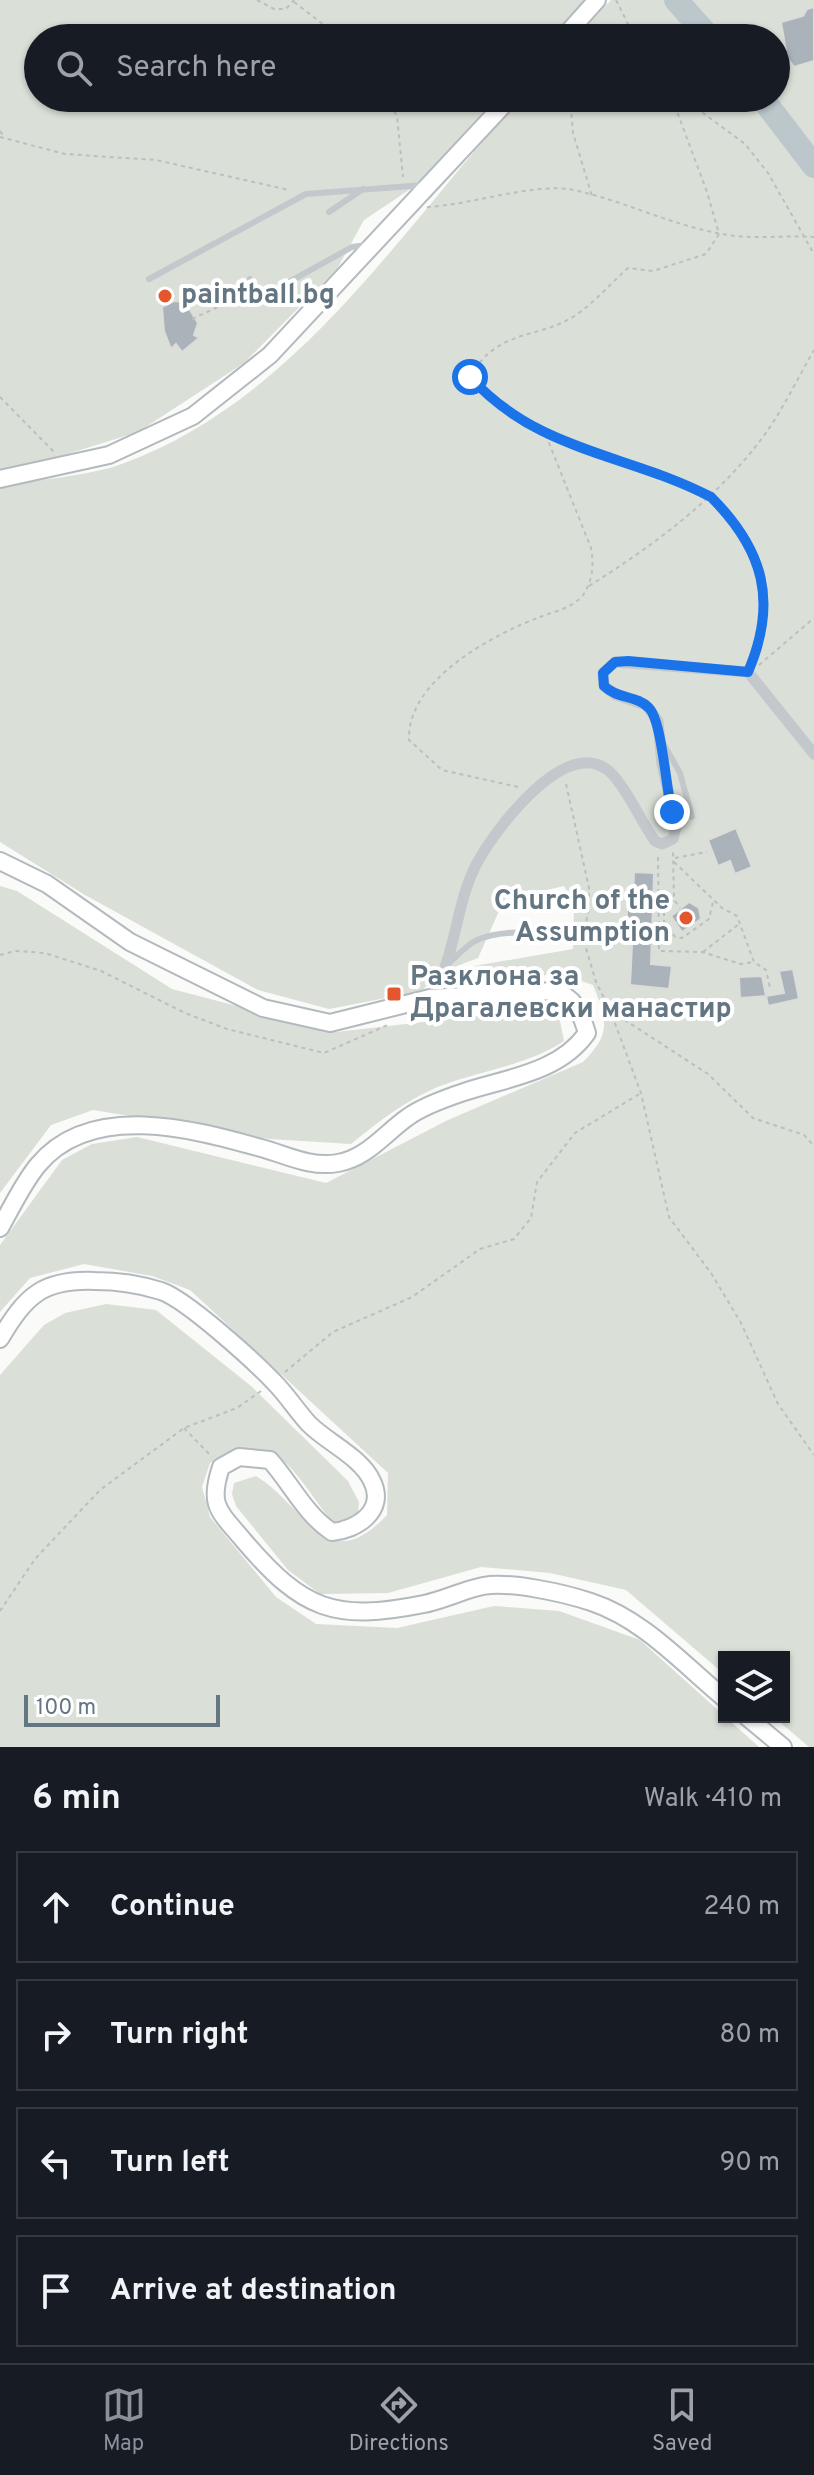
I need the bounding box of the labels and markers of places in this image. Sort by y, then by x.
place label: paintball.bg [181,278,335,314]
marker: paintball.bg [156,287,174,305]
place label: Church of the Assumption [494,884,670,952]
marker: Church of the Assumption [677,909,695,927]
place label: Разклона за Драгалевски манастир [410,960,732,1028]
marker: Разклона за Драгалевски манастир [385,985,403,1003]

